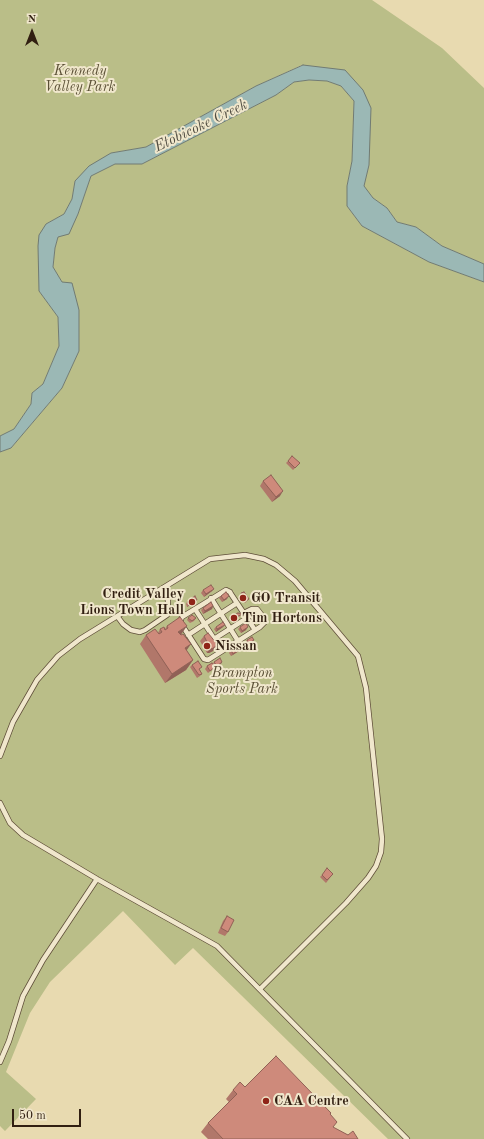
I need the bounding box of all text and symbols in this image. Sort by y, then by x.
north arrow [12,12,52,52]
text: N [28,14,36,25]
park label: Kennedy Valley Park [45,63,115,96]
water label: Etobicoke Creek [151,96,251,156]
place label: Credit Valley Lions Town Hall [80,586,184,618]
place label: GO Transit [251,590,321,606]
marker: GO Transit [238,593,248,603]
marker: Credit Valley Lions Town Hall [187,597,197,607]
place label: Tim Hortons [242,610,322,626]
marker: Tim Hortons [229,613,239,623]
place label: Nissan [215,638,257,654]
marker: Nissan [202,641,212,651]
park label: Brampton Sports Park [206,665,278,698]
place label: CAA Centre [274,1093,349,1109]
marker: CAA Centre [261,1096,271,1106]
scale bar [14,1101,83,1127]
text: 50 m [19,1110,46,1122]

